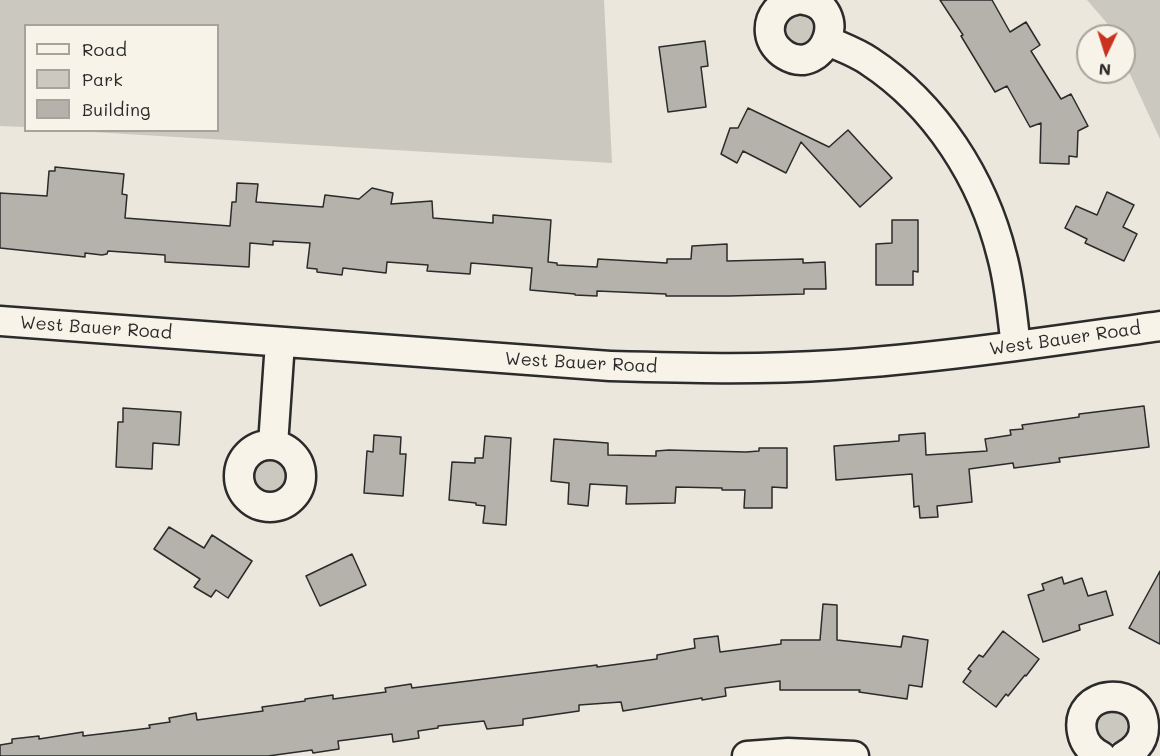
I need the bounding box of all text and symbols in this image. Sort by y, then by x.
legend [24,24,219,132]
north arrow [1076,24,1136,84]
text: Road [82,37,127,61]
text: N [1098,60,1112,81]
text: Park [82,67,123,91]
text: Building [82,97,150,121]
street label: West Bauer Road [19,312,173,344]
street label: West Bauer Road [988,318,1142,360]
street label: West Bauer Road [504,348,658,378]

